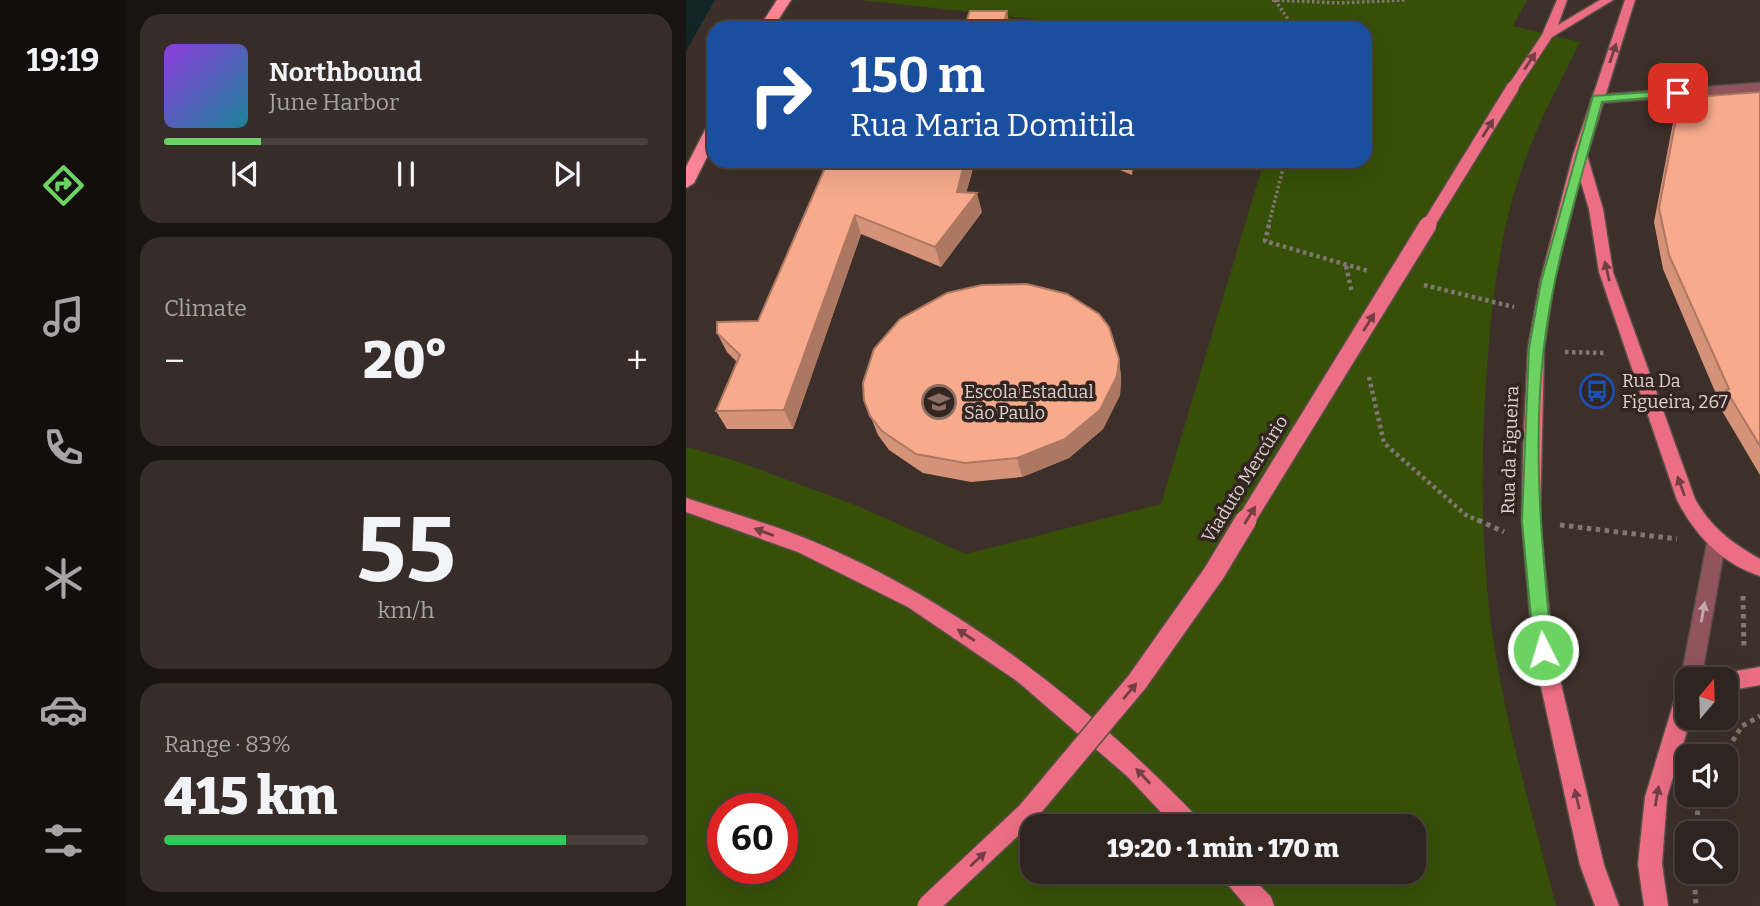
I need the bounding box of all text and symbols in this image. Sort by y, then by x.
text: 19:19 [27,41,99,79]
one-way arrow [1608,42,1619,63]
text: 150 m [850,46,985,105]
icon: right [735,49,826,140]
one-way arrow [1524,51,1537,71]
text: Northbound [269,57,422,88]
pin [1648,63,1708,123]
icon: arrive [1659,74,1697,112]
text: June Harbor [269,88,399,116]
text: Rua Maria Domitila [850,106,1135,144]
one-way arrow [1482,118,1495,137]
icon: previous [226,155,264,193]
icon: pause [387,155,425,193]
icon: next [548,155,586,193]
icon: directions [39,161,88,210]
one-way arrow [1601,260,1612,282]
icon: music [39,292,88,341]
text: Climate [164,294,247,322]
one-way arrow [1362,312,1375,331]
text: 20° [363,329,448,392]
text: − [164,338,185,384]
text: + [626,338,648,384]
place label: Rua Da Figueira, 267 [1622,370,1728,413]
bus stop icon: Rua Da Figueira, 267 [1578,372,1616,410]
place label: Escola Estadual São Paulo [964,381,1094,424]
school or university icon: Escola Estadual São Paulo [920,383,958,421]
street label: Rua da Figueira [1497,385,1523,515]
street label: Viaduto Mercúrio [1197,412,1293,546]
icon: phone [39,423,88,472]
one-way arrow [1675,475,1686,496]
text: 55 [356,496,456,605]
one-way arrow [1243,506,1256,525]
one-way arrow [753,526,774,537]
icon: climate [39,554,88,603]
text: km/h [378,596,434,624]
one-way arrow [1698,601,1709,623]
position arrow [1506,613,1580,687]
one-way arrow [956,629,975,642]
north arrow [1675,667,1738,730]
map controls [1675,667,1738,884]
one-way arrow [1122,682,1138,700]
icon: car [39,685,88,734]
text: Range · 83% [164,730,291,758]
button: sound [1675,744,1738,807]
text: 415 km [164,765,338,828]
one-way arrow [1136,768,1152,785]
one-way arrow [1652,785,1663,807]
one-way arrow [1571,788,1582,810]
speed limit sign: 60 [707,793,798,884]
icon: filters [39,816,88,865]
button: search [1675,821,1738,884]
text: 19:20 · 1 min · 170 m [1107,833,1339,864]
one-way arrow [969,851,986,868]

